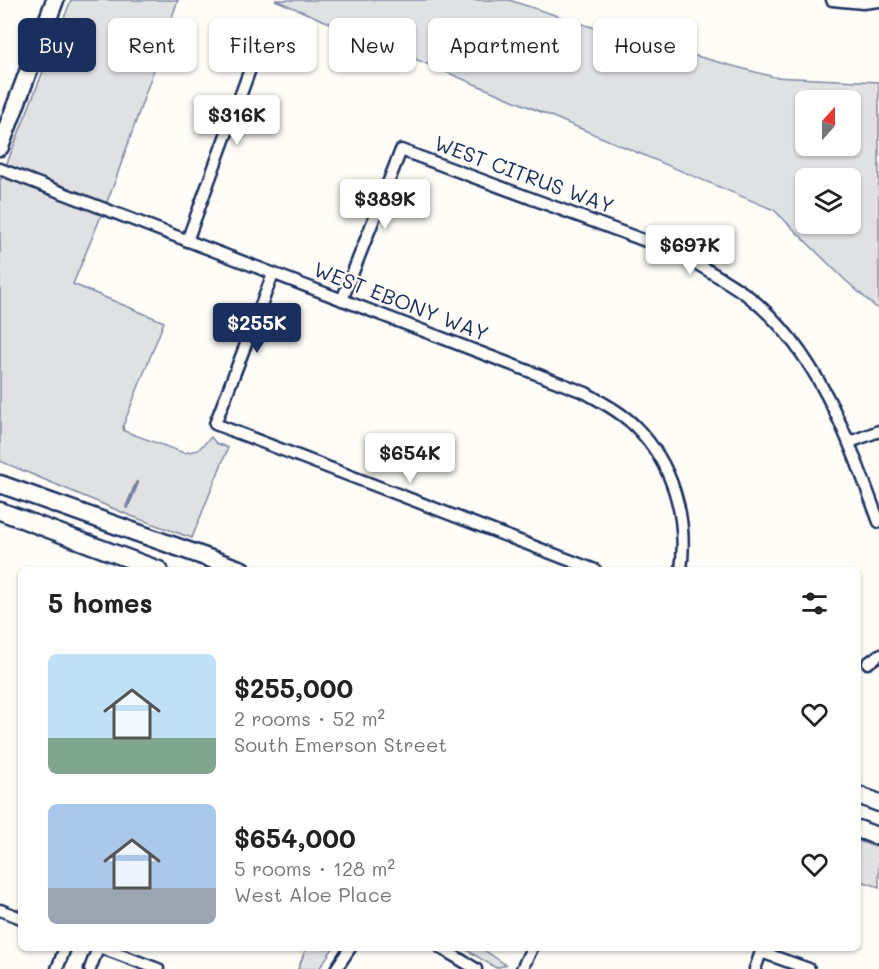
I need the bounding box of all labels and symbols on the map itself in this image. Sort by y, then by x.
north arrow [795,90,861,156]
pin: $316K [195,95,279,146]
street label: WEST CITRUS WAY [431,129,618,219]
pin: $389K [343,179,427,230]
pin: $697K [648,225,732,276]
street label: WEST EBONY WAY [310,255,493,346]
pin: $255K [215,303,299,354]
pin: $654K [368,433,452,484]

